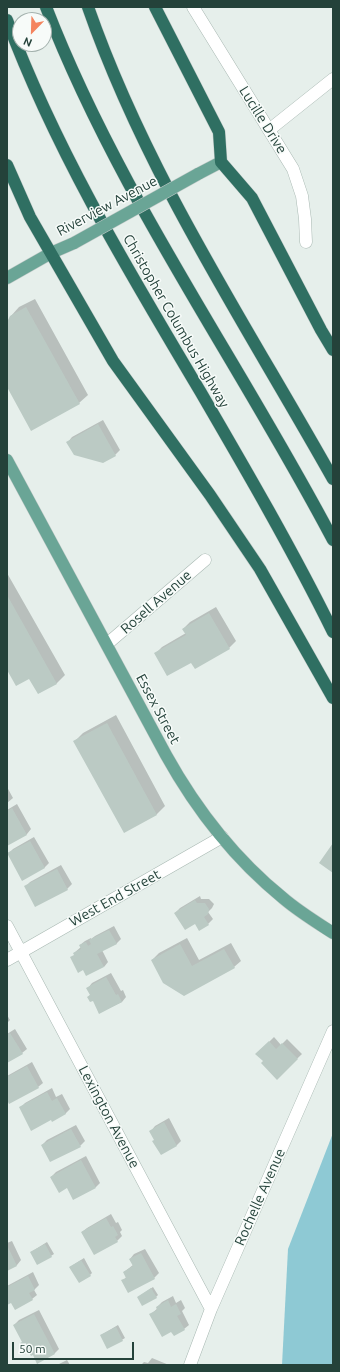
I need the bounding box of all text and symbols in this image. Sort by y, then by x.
north arrow [12,12,52,52]
text: N [22,35,34,49]
street label: Lucille Drive [236,83,290,157]
street label: Riverview Avenue [54,172,160,240]
street label: Christopher Columbus Highway [119,231,233,411]
street label: Rosell Avenue [117,567,195,637]
street label: Essex Street [132,671,184,747]
street label: West End Street [67,866,163,930]
street label: Lexington Avenue [75,1063,143,1171]
street label: Rochelle Avenue [231,1146,289,1248]
scale bar [14,1334,136,1360]
text: 50 m [19,1342,46,1355]

